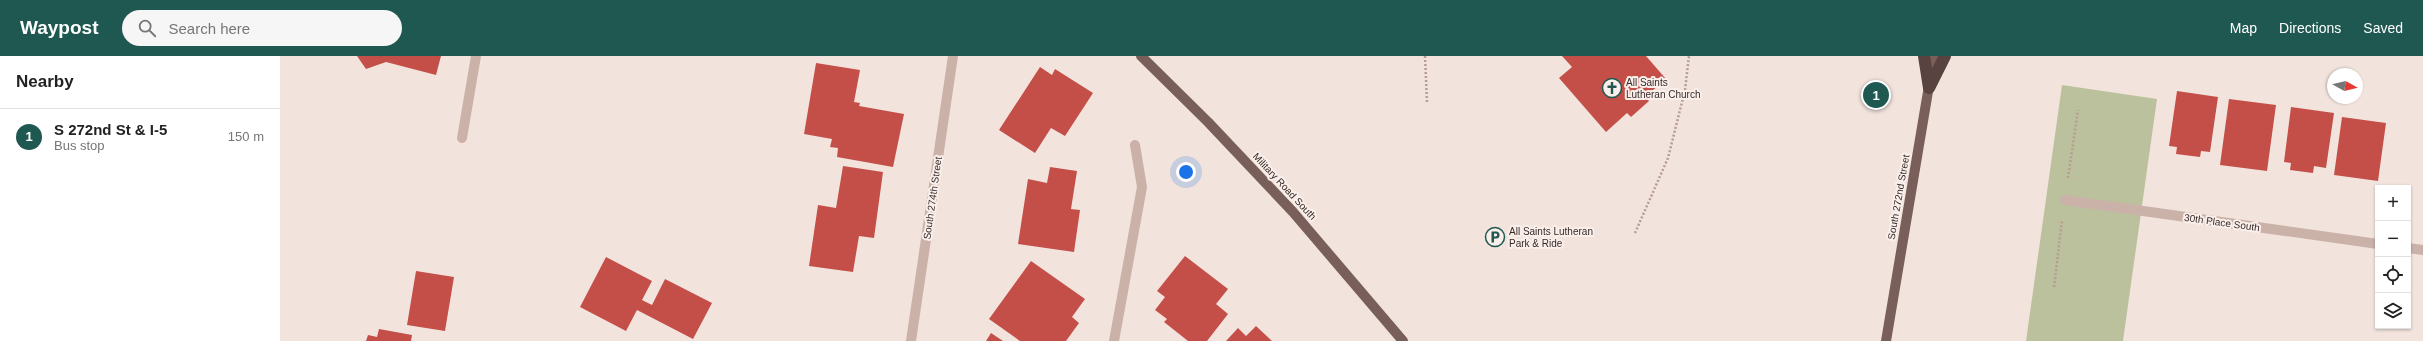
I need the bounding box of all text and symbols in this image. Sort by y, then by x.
search box [122,10,402,46]
text: Waypost [20,17,98,38]
icon: search [136,17,158,39]
text: Search here [168,20,250,37]
text: Map [2230,20,2257,36]
text: Directions [2279,20,2341,36]
text: Saved [2363,20,2403,36]
north arrow [2327,68,2363,104]
text: Nearby [16,72,74,91]
church icon: All Saints Lutheran Church [1601,77,1623,99]
place label: All Saints Lutheran Church [1626,77,1701,100]
pin: 1 [1863,80,1889,110]
text: S 272nd St & I-5 [54,121,167,138]
text: 1 [25,129,33,144]
text: 150 m [228,129,264,144]
text: Bus stop [54,138,105,153]
street label: Military Road South [1251,151,1318,222]
street label: South 272nd Street [1886,153,1911,240]
street label: South 274th Street [921,156,944,240]
your location [1176,162,1196,182]
map controls [2375,185,2411,329]
button: + [2375,185,2411,221]
street label: 30th Place South [2183,212,2260,233]
button: − [2375,221,2411,257]
parking icon: All Saints Lutheran Park & Ride [1484,226,1506,248]
place label: All Saints Lutheran Park & Ride [1509,226,1593,249]
button: locate [2375,257,2411,293]
button: layers [2375,293,2411,329]

